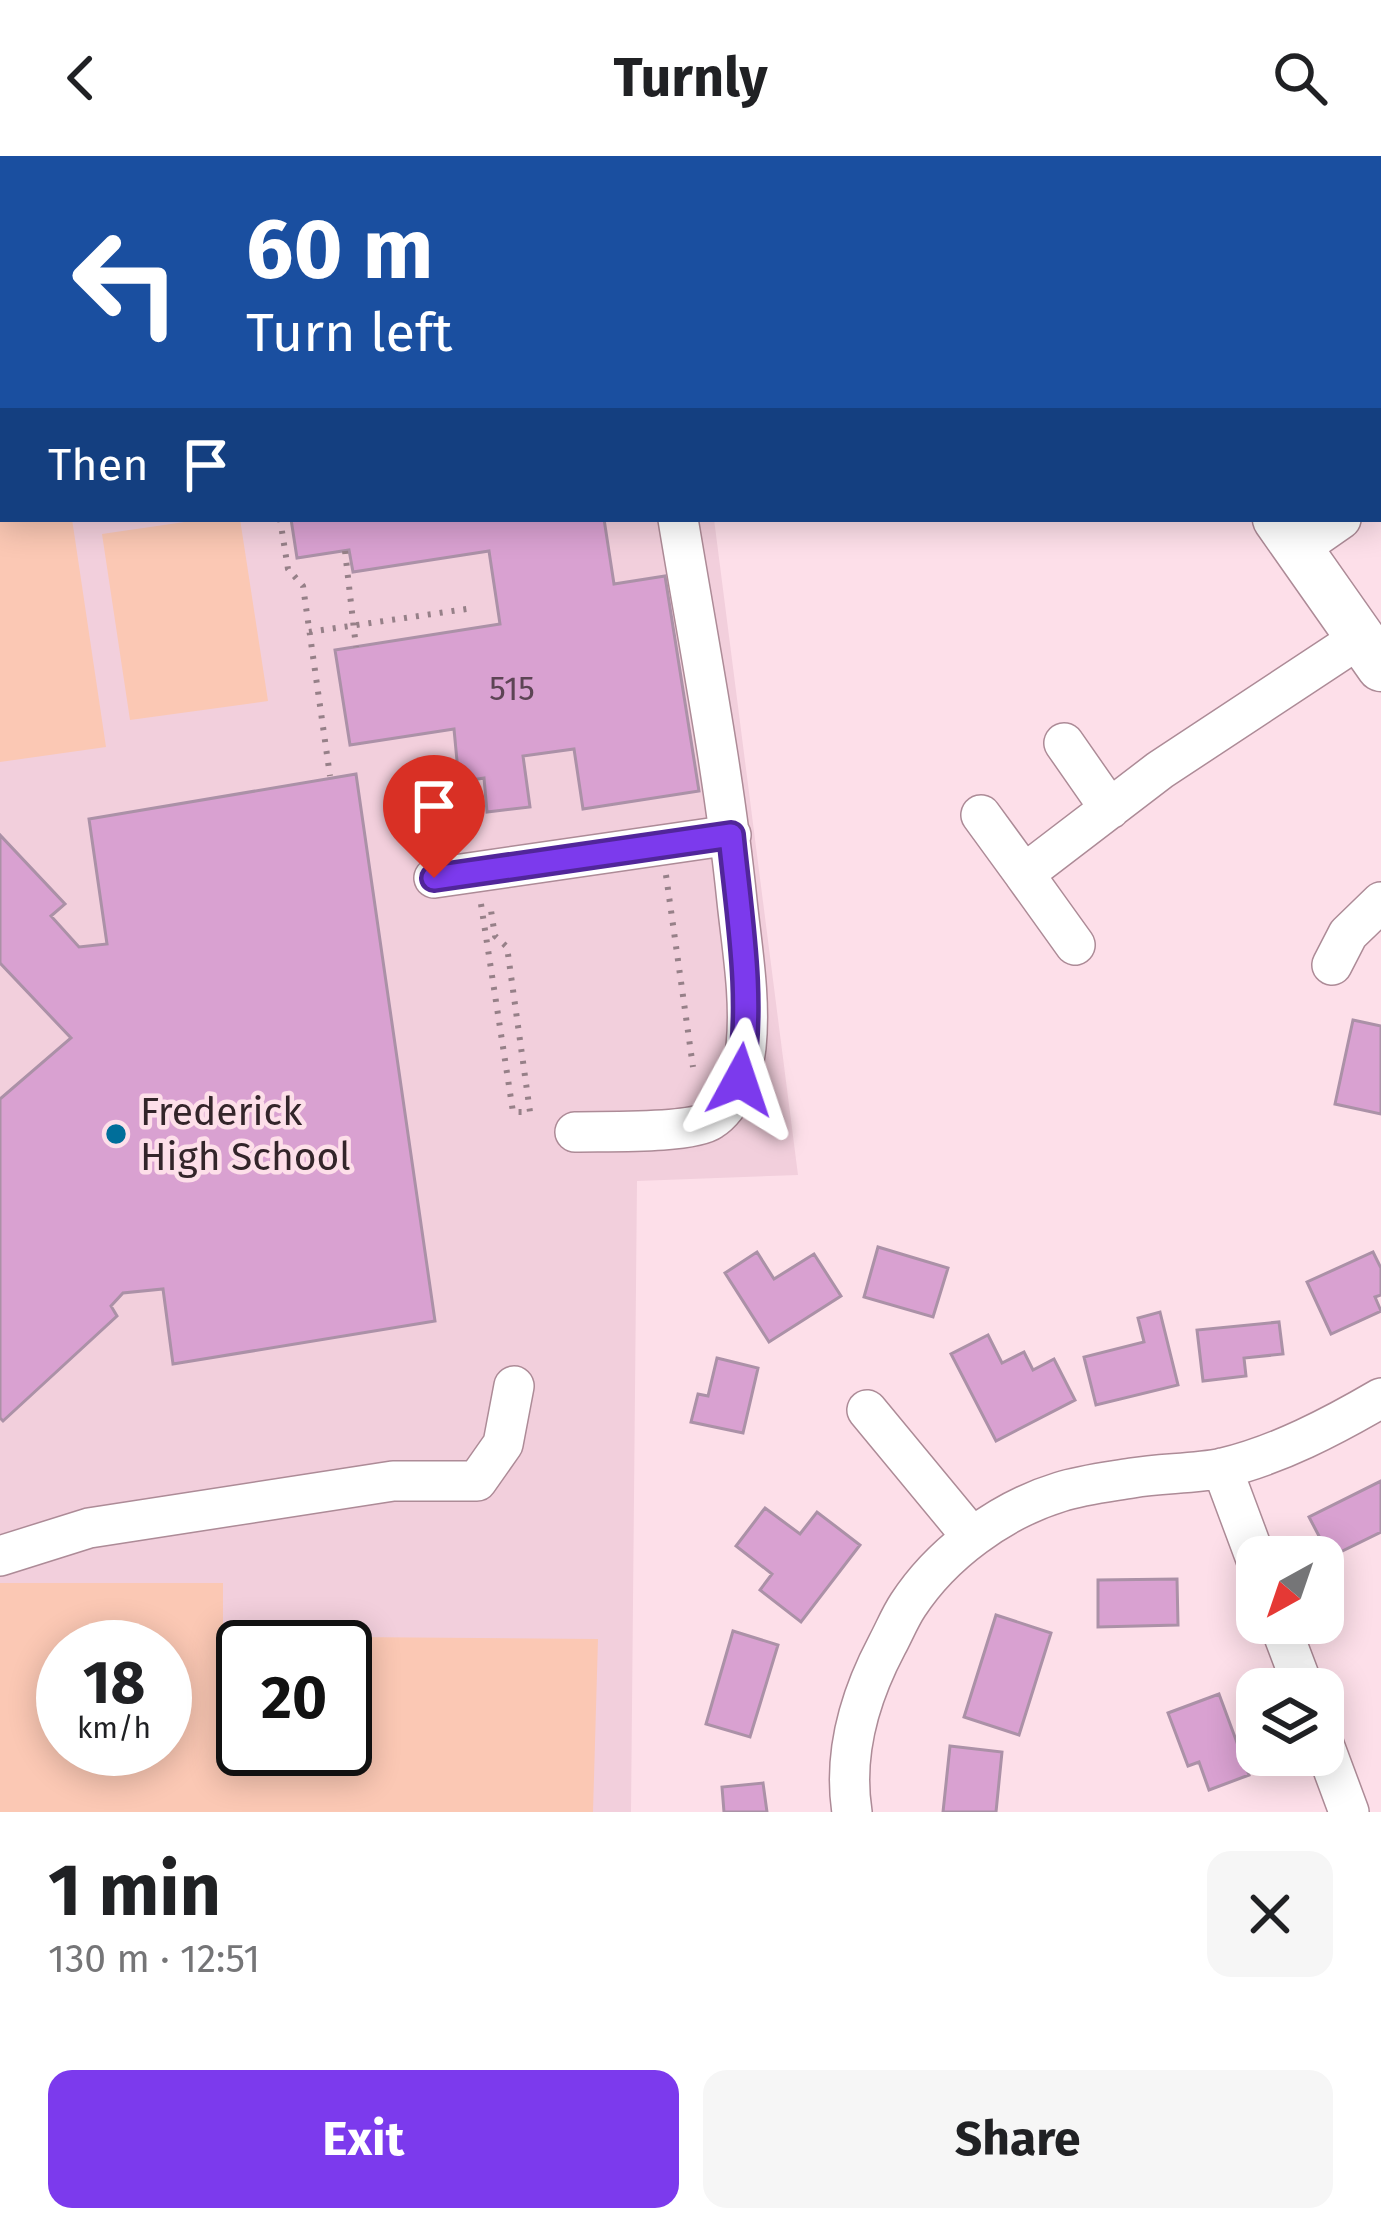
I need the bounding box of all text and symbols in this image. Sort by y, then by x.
icon: back [48,45,114,111]
icon: search [1267,45,1333,111]
text: Turnly [613,46,768,110]
text: 60 m [246,199,433,300]
icon: left [48,204,204,360]
text: Turn left [246,301,453,365]
icon: arrive [173,432,239,498]
text: Then [48,438,149,492]
house number: 515 [489,669,535,709]
pin [383,755,485,878]
icon: arrive [401,773,467,839]
position arrow [677,1017,803,1143]
place label: Frederick High School [140,1089,351,1180]
marker: Frederick High School [103,1121,129,1147]
north arrow [1236,1536,1344,1644]
map controls [1236,1536,1344,1776]
speed limit sign: 20 [216,1620,372,1776]
text: 18 [83,1647,145,1719]
button: layers [1236,1668,1344,1776]
text: km/h [77,1710,151,1746]
text: 1 min [48,1848,221,1934]
button: close [1207,1851,1333,1977]
text: 130 m · 12:51 [48,1936,260,1982]
button: Exit [48,2070,679,2208]
button: Share [703,2070,1333,2208]

